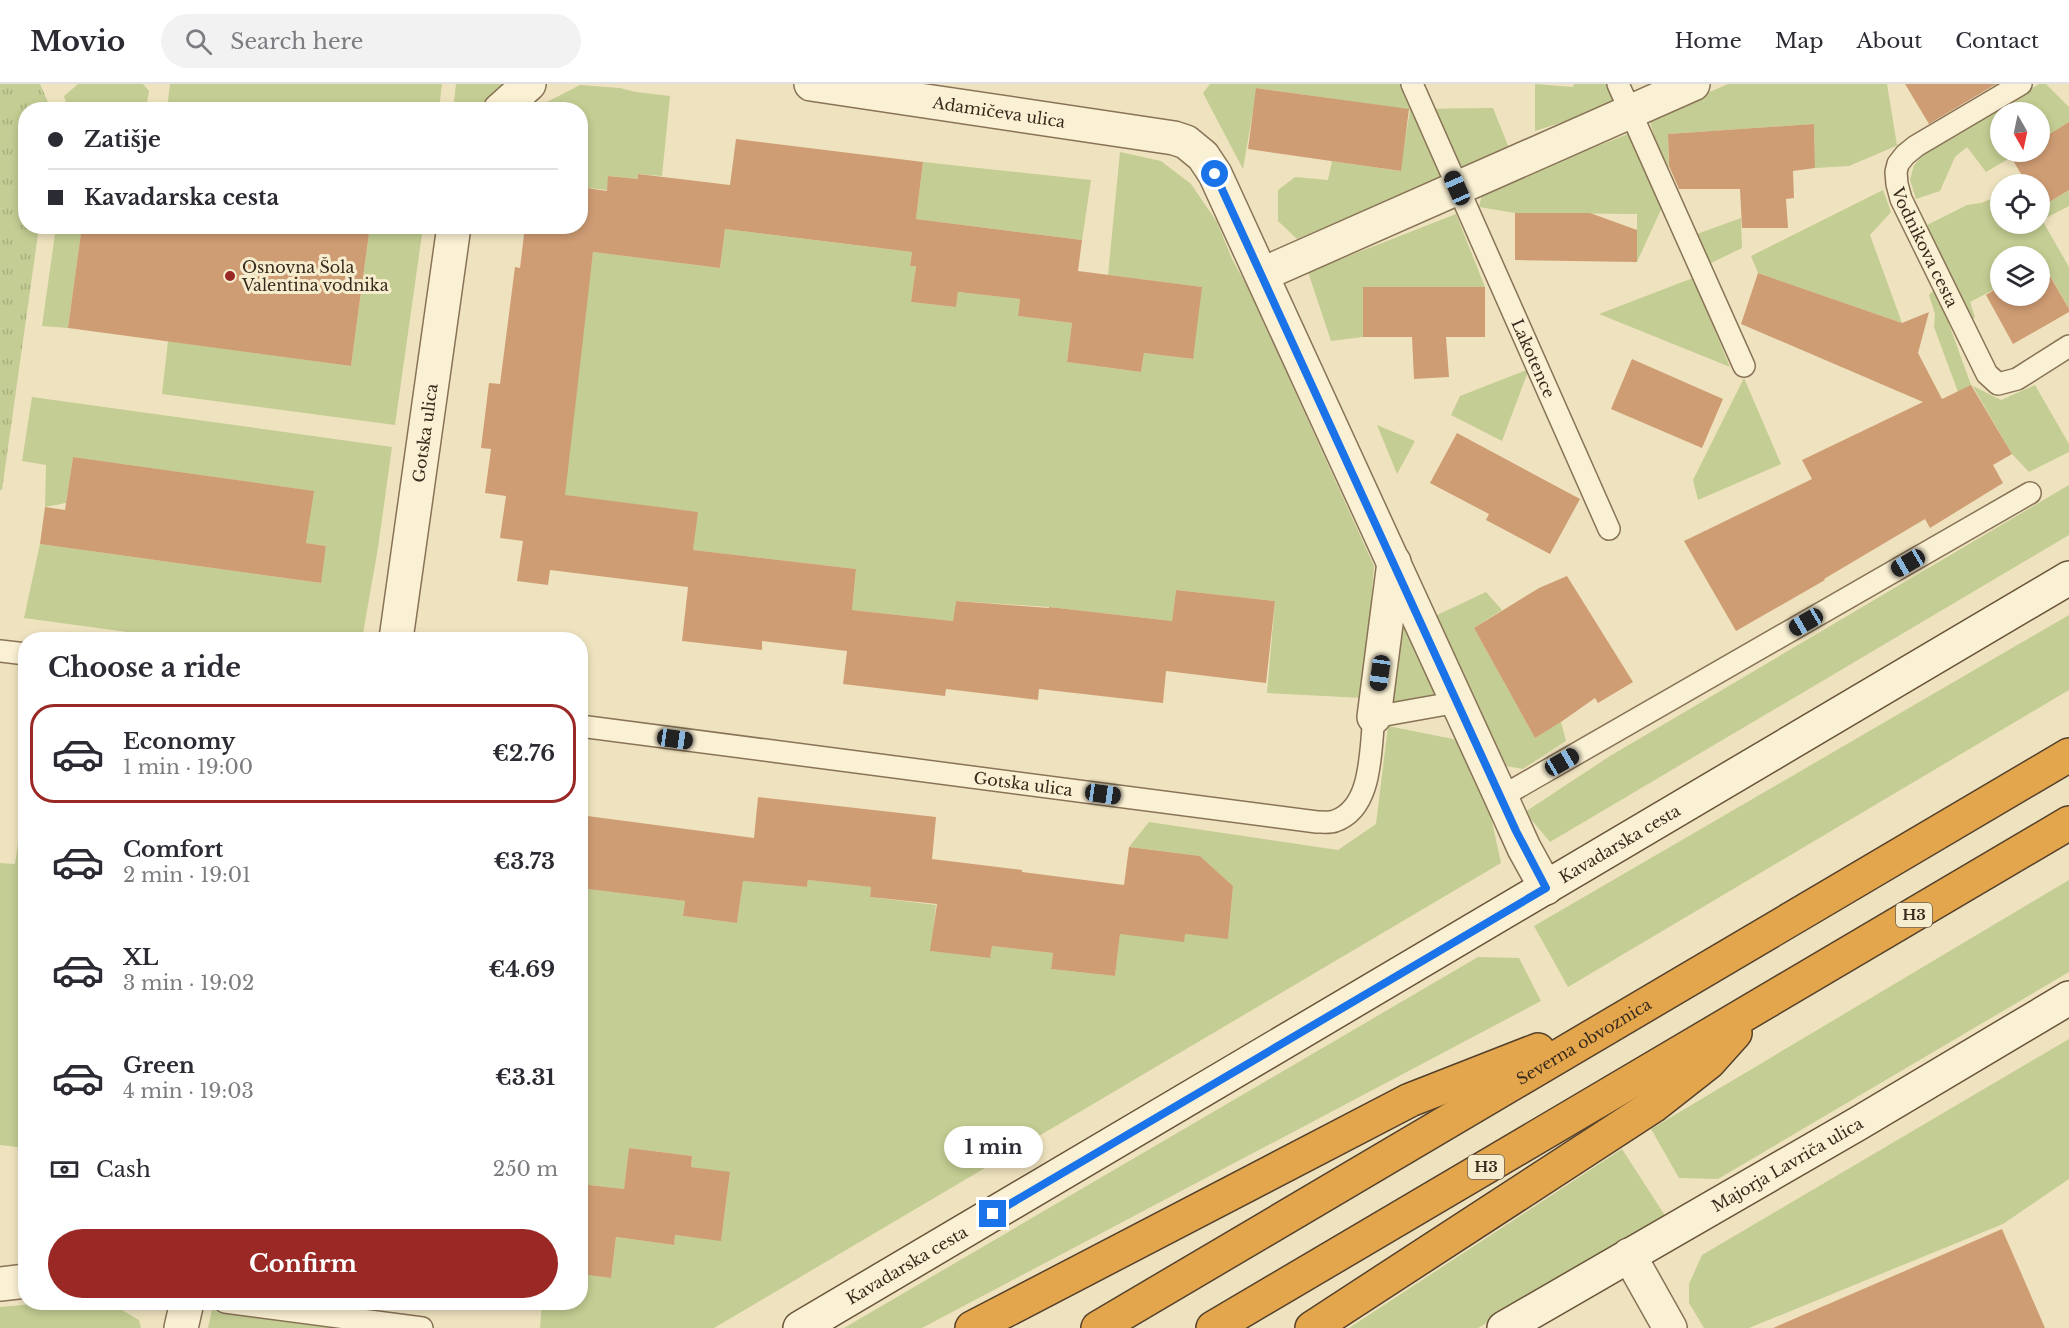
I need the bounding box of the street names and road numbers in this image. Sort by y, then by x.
street label: Adamičeva ulica [930,92,1067,132]
street label: Vodnikova cesta [1888,184,1963,311]
street label: Lakotence [1507,316,1560,401]
street label: Gotska ulica [408,382,442,484]
street label: Gotska ulica [973,767,1074,800]
street label: Kavadarska cesta [1555,800,1684,887]
road number: H3 [1896,903,1932,927]
street label: Severna obvoznica [1513,994,1655,1089]
street label: Majorja Lavriča ulica [1708,1113,1866,1216]
road number: H3 [1468,1155,1504,1179]
street label: Kavadarska cesta [843,1221,971,1308]

